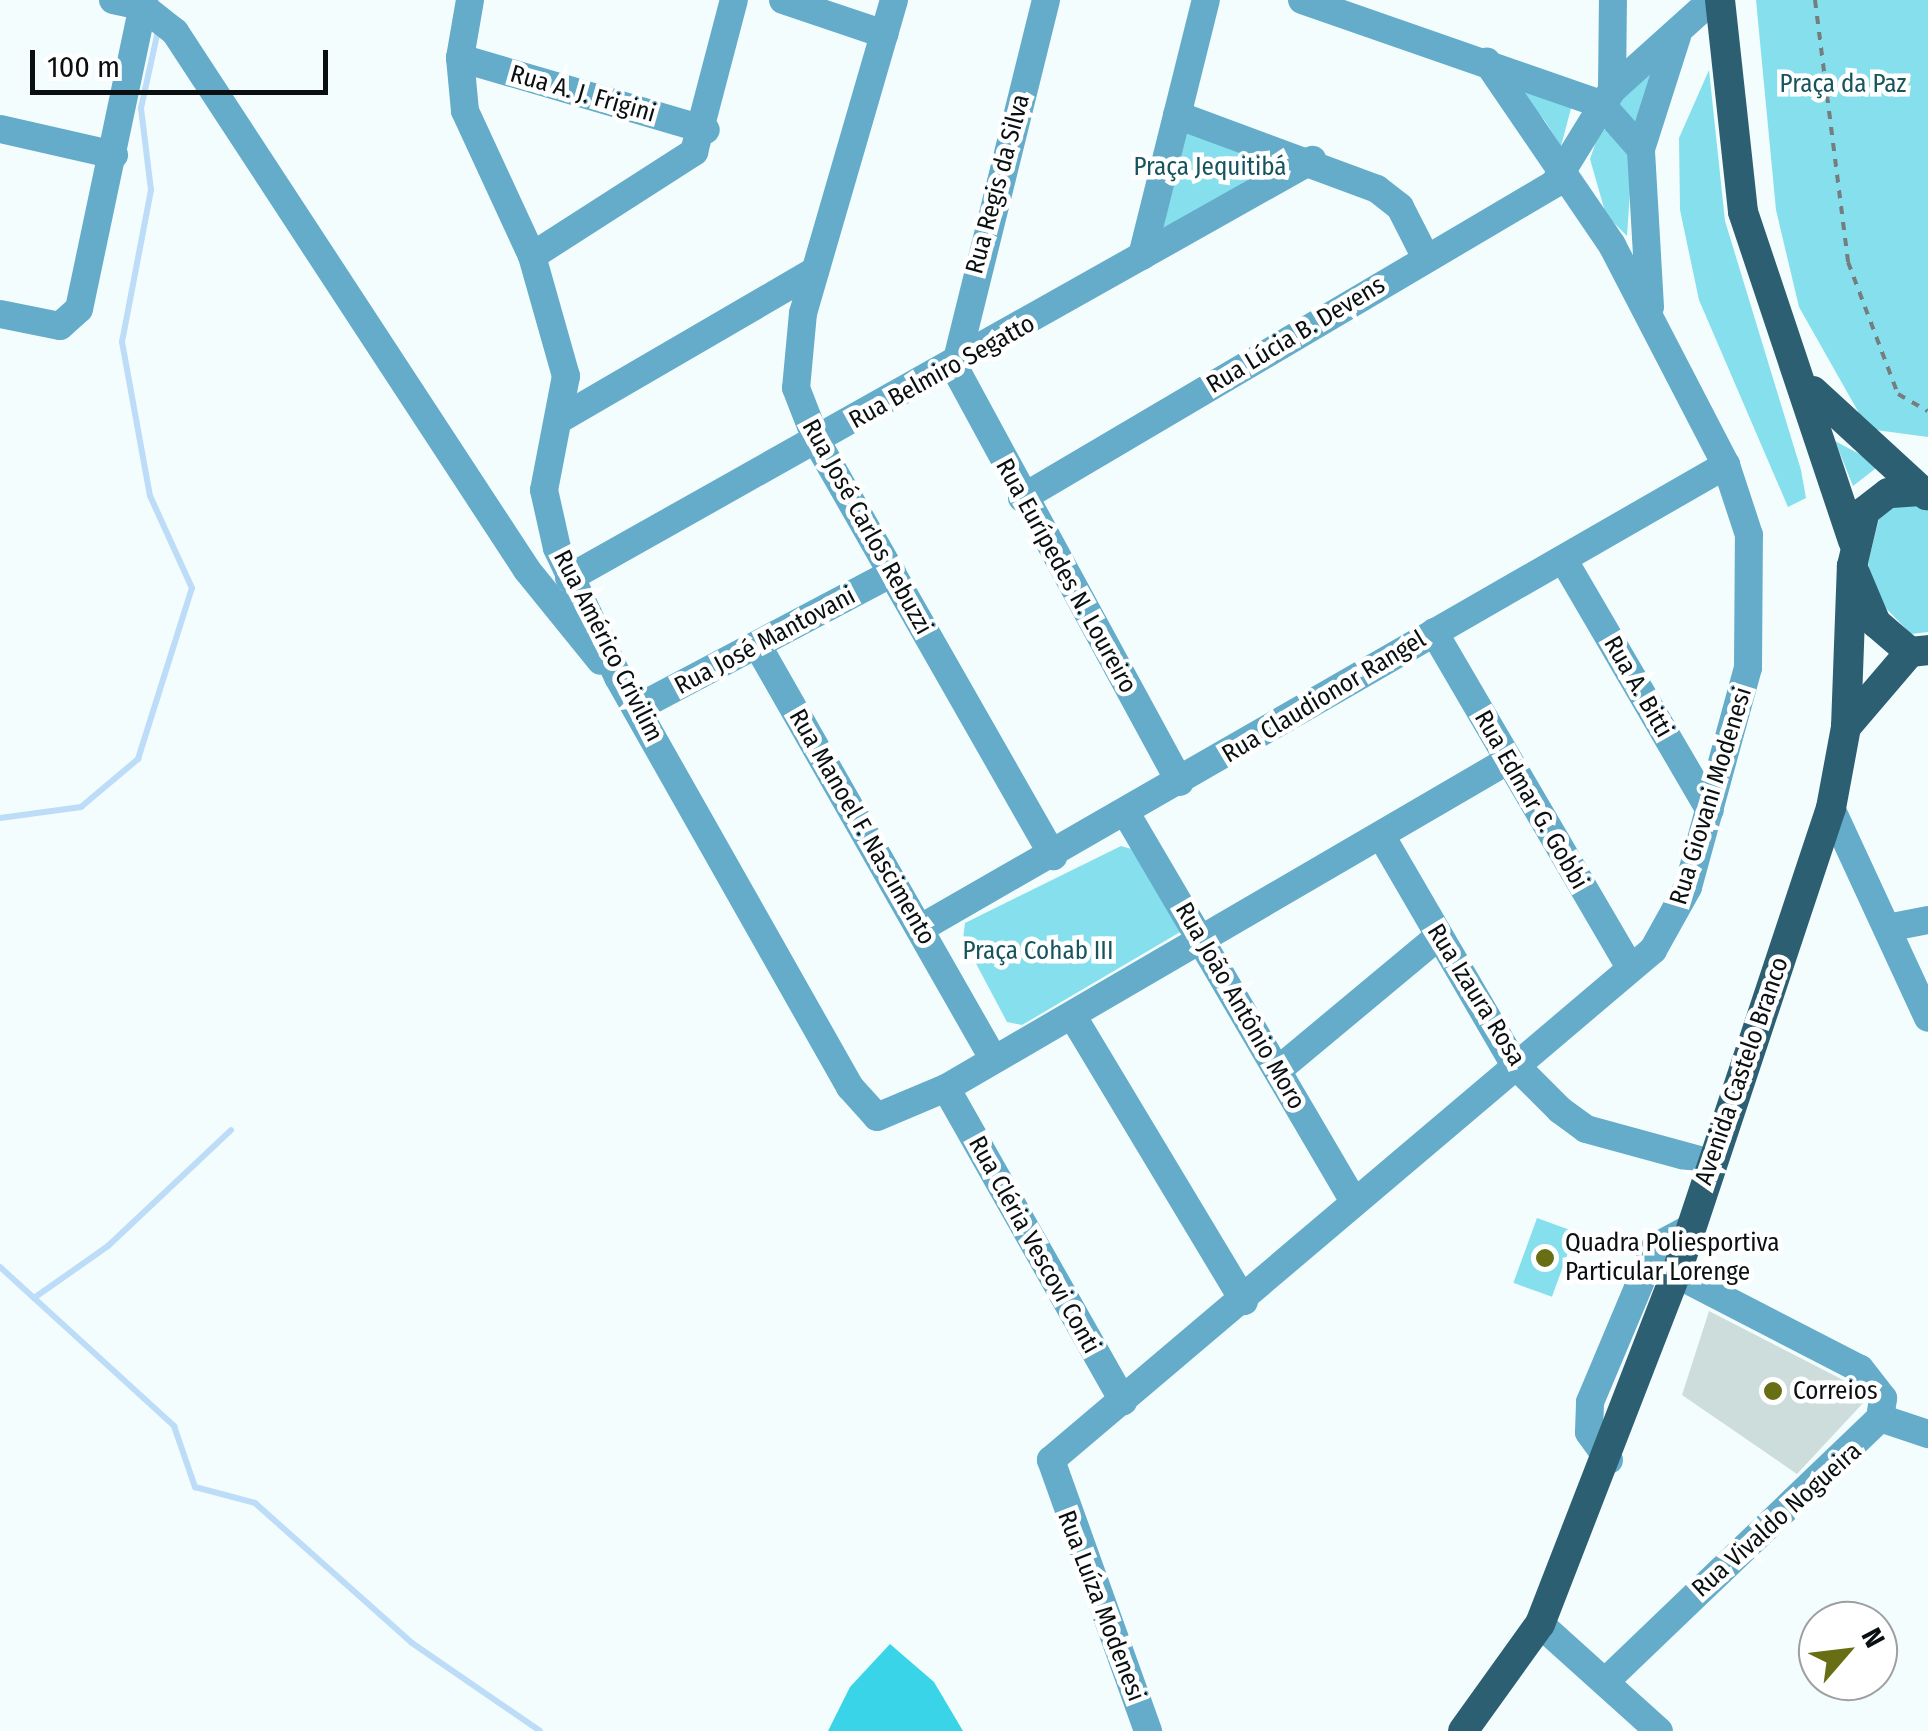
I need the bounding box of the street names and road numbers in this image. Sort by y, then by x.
street label: Rua A. J. Frigini [507,59,659,129]
street label: Rua Regis da Silva [960,91,1036,277]
street label: Rua Lúcia B. Devens [1201,270,1391,400]
street label: Rua Belmiro Segatto [844,309,1040,435]
street label: Rua José Carlos Rebuzzi [795,414,939,640]
street label: Rua Eurípedes N. Loureiro [989,454,1143,698]
street label: Rua Américo Crivilim [547,545,669,747]
street label: Rua José Mantovani [670,581,860,701]
street label: Rua Claudionor Rangel [1217,624,1431,770]
street label: Rua A. Bitti [1597,631,1679,743]
street label: Rua Giovani Modenesi [1664,684,1758,908]
street label: Rua Manoel F. Nascimento [782,704,942,950]
street label: Rua Edmar G. Gobbi [1468,705,1594,895]
street label: Rua João Antônio Moro [1169,897,1311,1115]
street label: Rua Izaura Rosa [1420,919,1532,1071]
street label: Avenida Castelo Branco [1689,953,1795,1189]
street label: Rua Cléria Vescovi Conti [962,1131,1106,1359]
street label: Rua Vivaldo Nogueira [1686,1436,1868,1604]
street label: Rua Luíza Modenesi [1051,1506,1151,1706]

